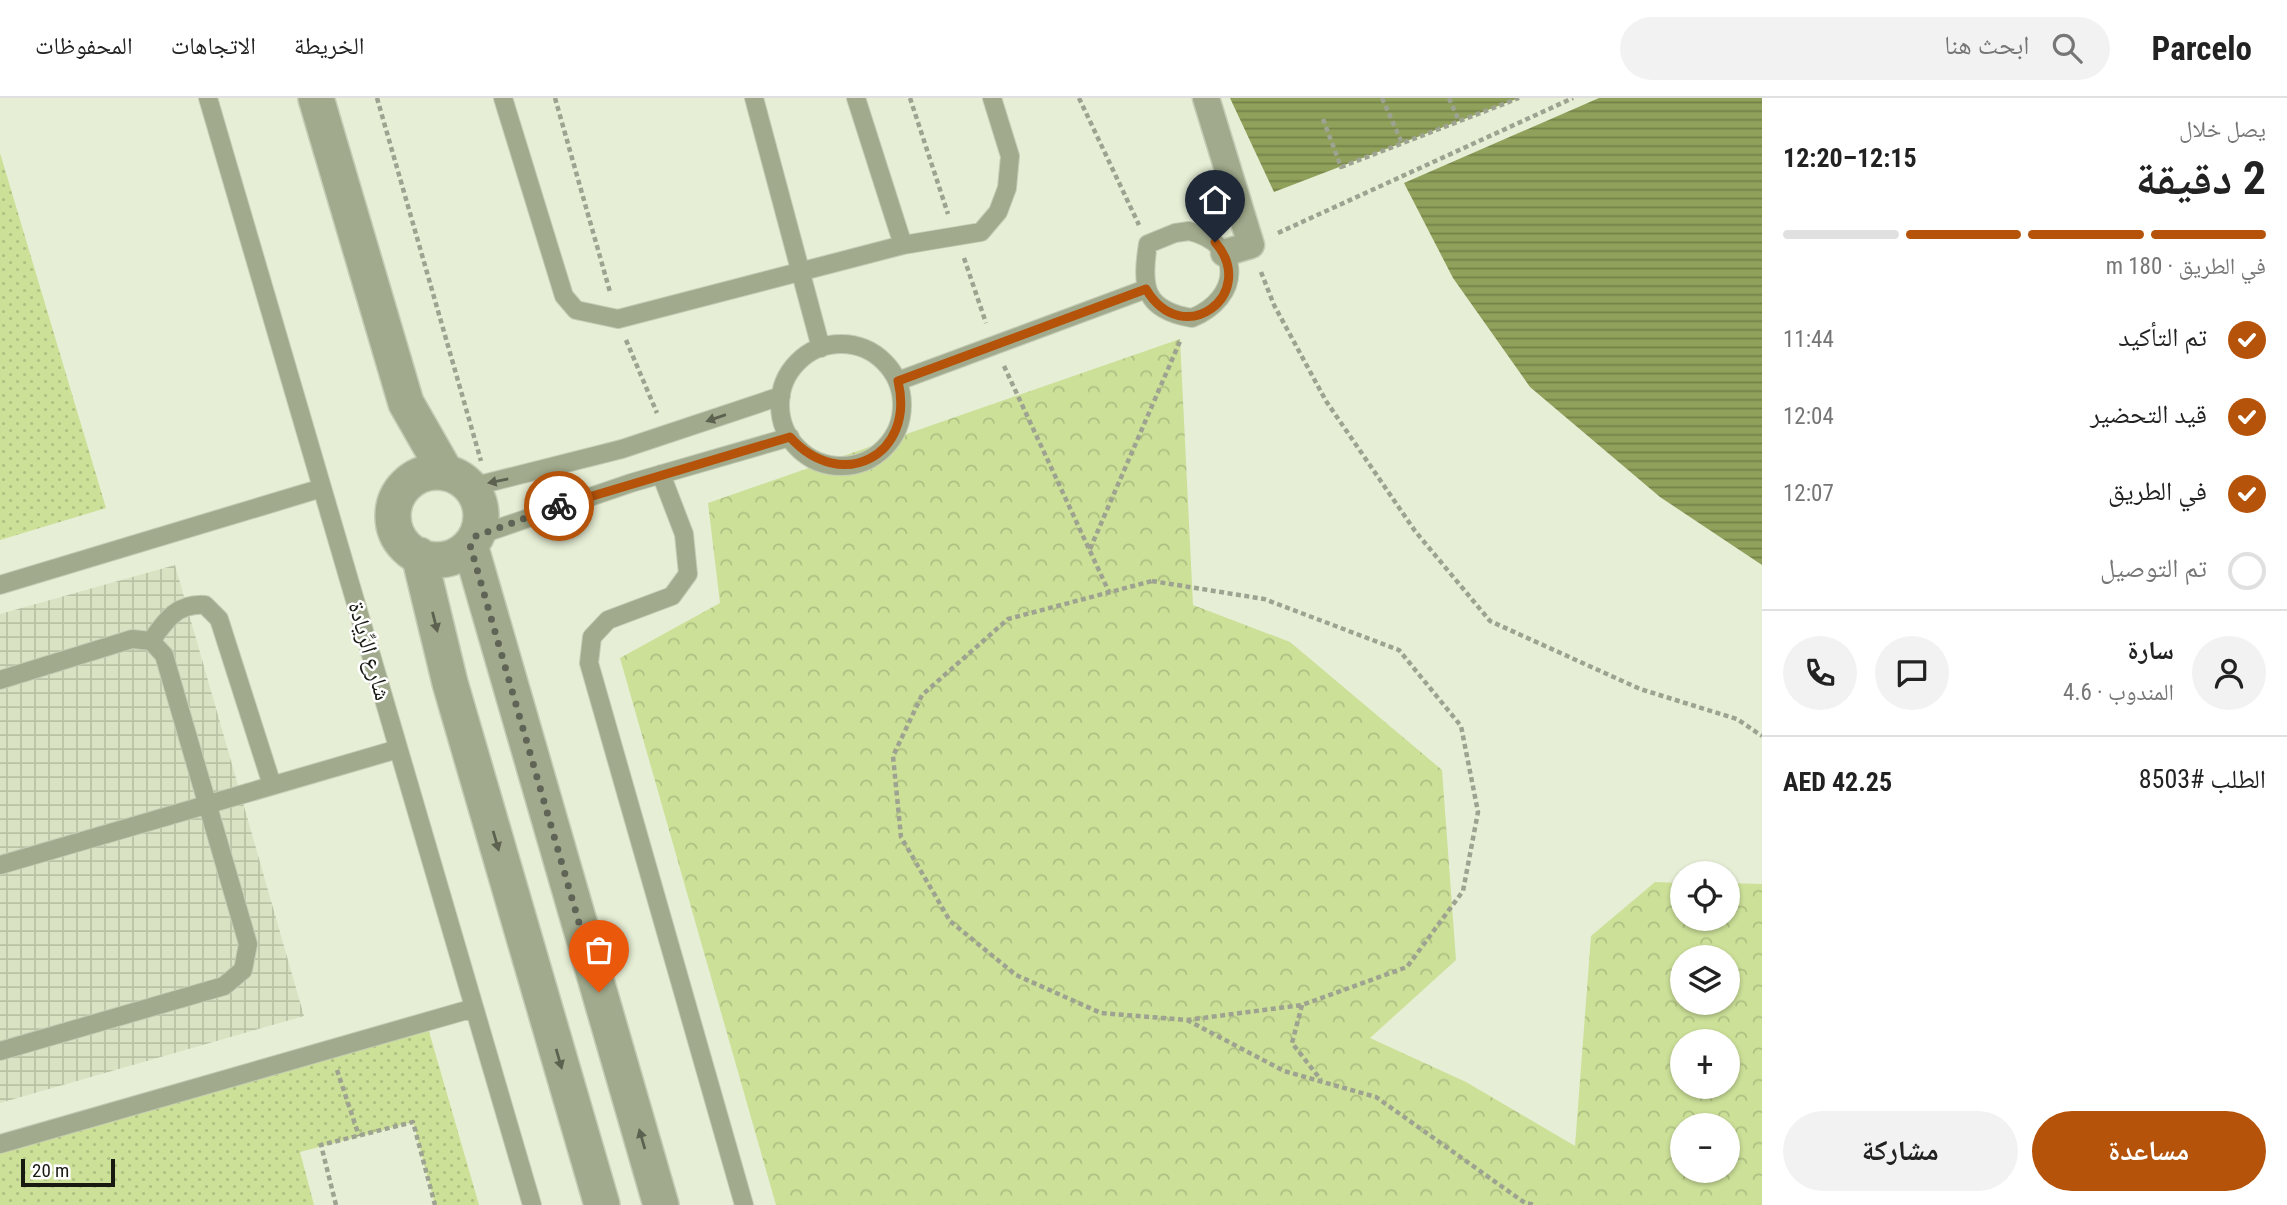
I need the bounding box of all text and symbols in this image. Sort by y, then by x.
search box [1620,17,2110,80]
icon: search [2048,29,2086,67]
text: Parcelo [2152,29,2252,68]
text: ابحث هنا [1944,30,2030,60]
text: المحفوظات [35,32,133,60]
text: الاتجاهات [171,32,256,60]
text: الخريطة [294,32,365,60]
text: يصل خلال [2179,116,2266,143]
text: 12:15–12:20 [1783,143,1917,173]
text: 2 دقيقة [2136,151,2266,205]
pin [1185,170,1245,242]
icon: home [1196,181,1234,219]
text: في الطريق · 180 m [2106,253,2266,280]
icon: check [2228,321,2266,359]
text: تم التأكيد [2118,322,2207,352]
text: 11:44 [1783,326,1834,353]
icon: check [2228,398,2266,436]
text: قيد التحضير [2090,399,2207,429]
text: 12:04 [1783,403,1834,430]
one-way arrow [706,413,727,424]
courier [524,471,594,541]
icon: check [2228,475,2266,513]
one-way arrow [487,476,509,487]
text: في الطريق [2108,476,2207,506]
text: 12:07 [1783,480,1834,507]
icon: bike [540,487,578,525]
text: تم التوصيل [2100,553,2207,583]
street label: شارع الرِّيادة [342,599,396,704]
one-way arrow [430,611,441,633]
text: سارة [2127,635,2174,665]
button: phone [1783,636,1857,710]
button: chat [1875,636,1949,710]
button: person [2192,636,2266,710]
text: المندوب · 4.6 [2063,679,2174,706]
text: الطلب #8503 [2139,764,2266,794]
text: AED 42.25 [1783,767,1892,797]
one-way arrow [491,830,502,852]
map controls [1670,861,1740,1183]
button: locate [1670,861,1740,931]
pin [569,920,629,992]
icon: bag [580,931,618,969]
button: layers [1670,945,1740,1015]
button: + [1670,1029,1740,1099]
one-way arrow [555,1049,565,1070]
button: مشاركة [1783,1111,2018,1191]
button: مساعدة [2032,1111,2266,1191]
button: − [1670,1113,1740,1183]
one-way arrow [636,1129,646,1150]
scale bar [21,1156,116,1188]
text: 20 m [32,1159,69,1182]

